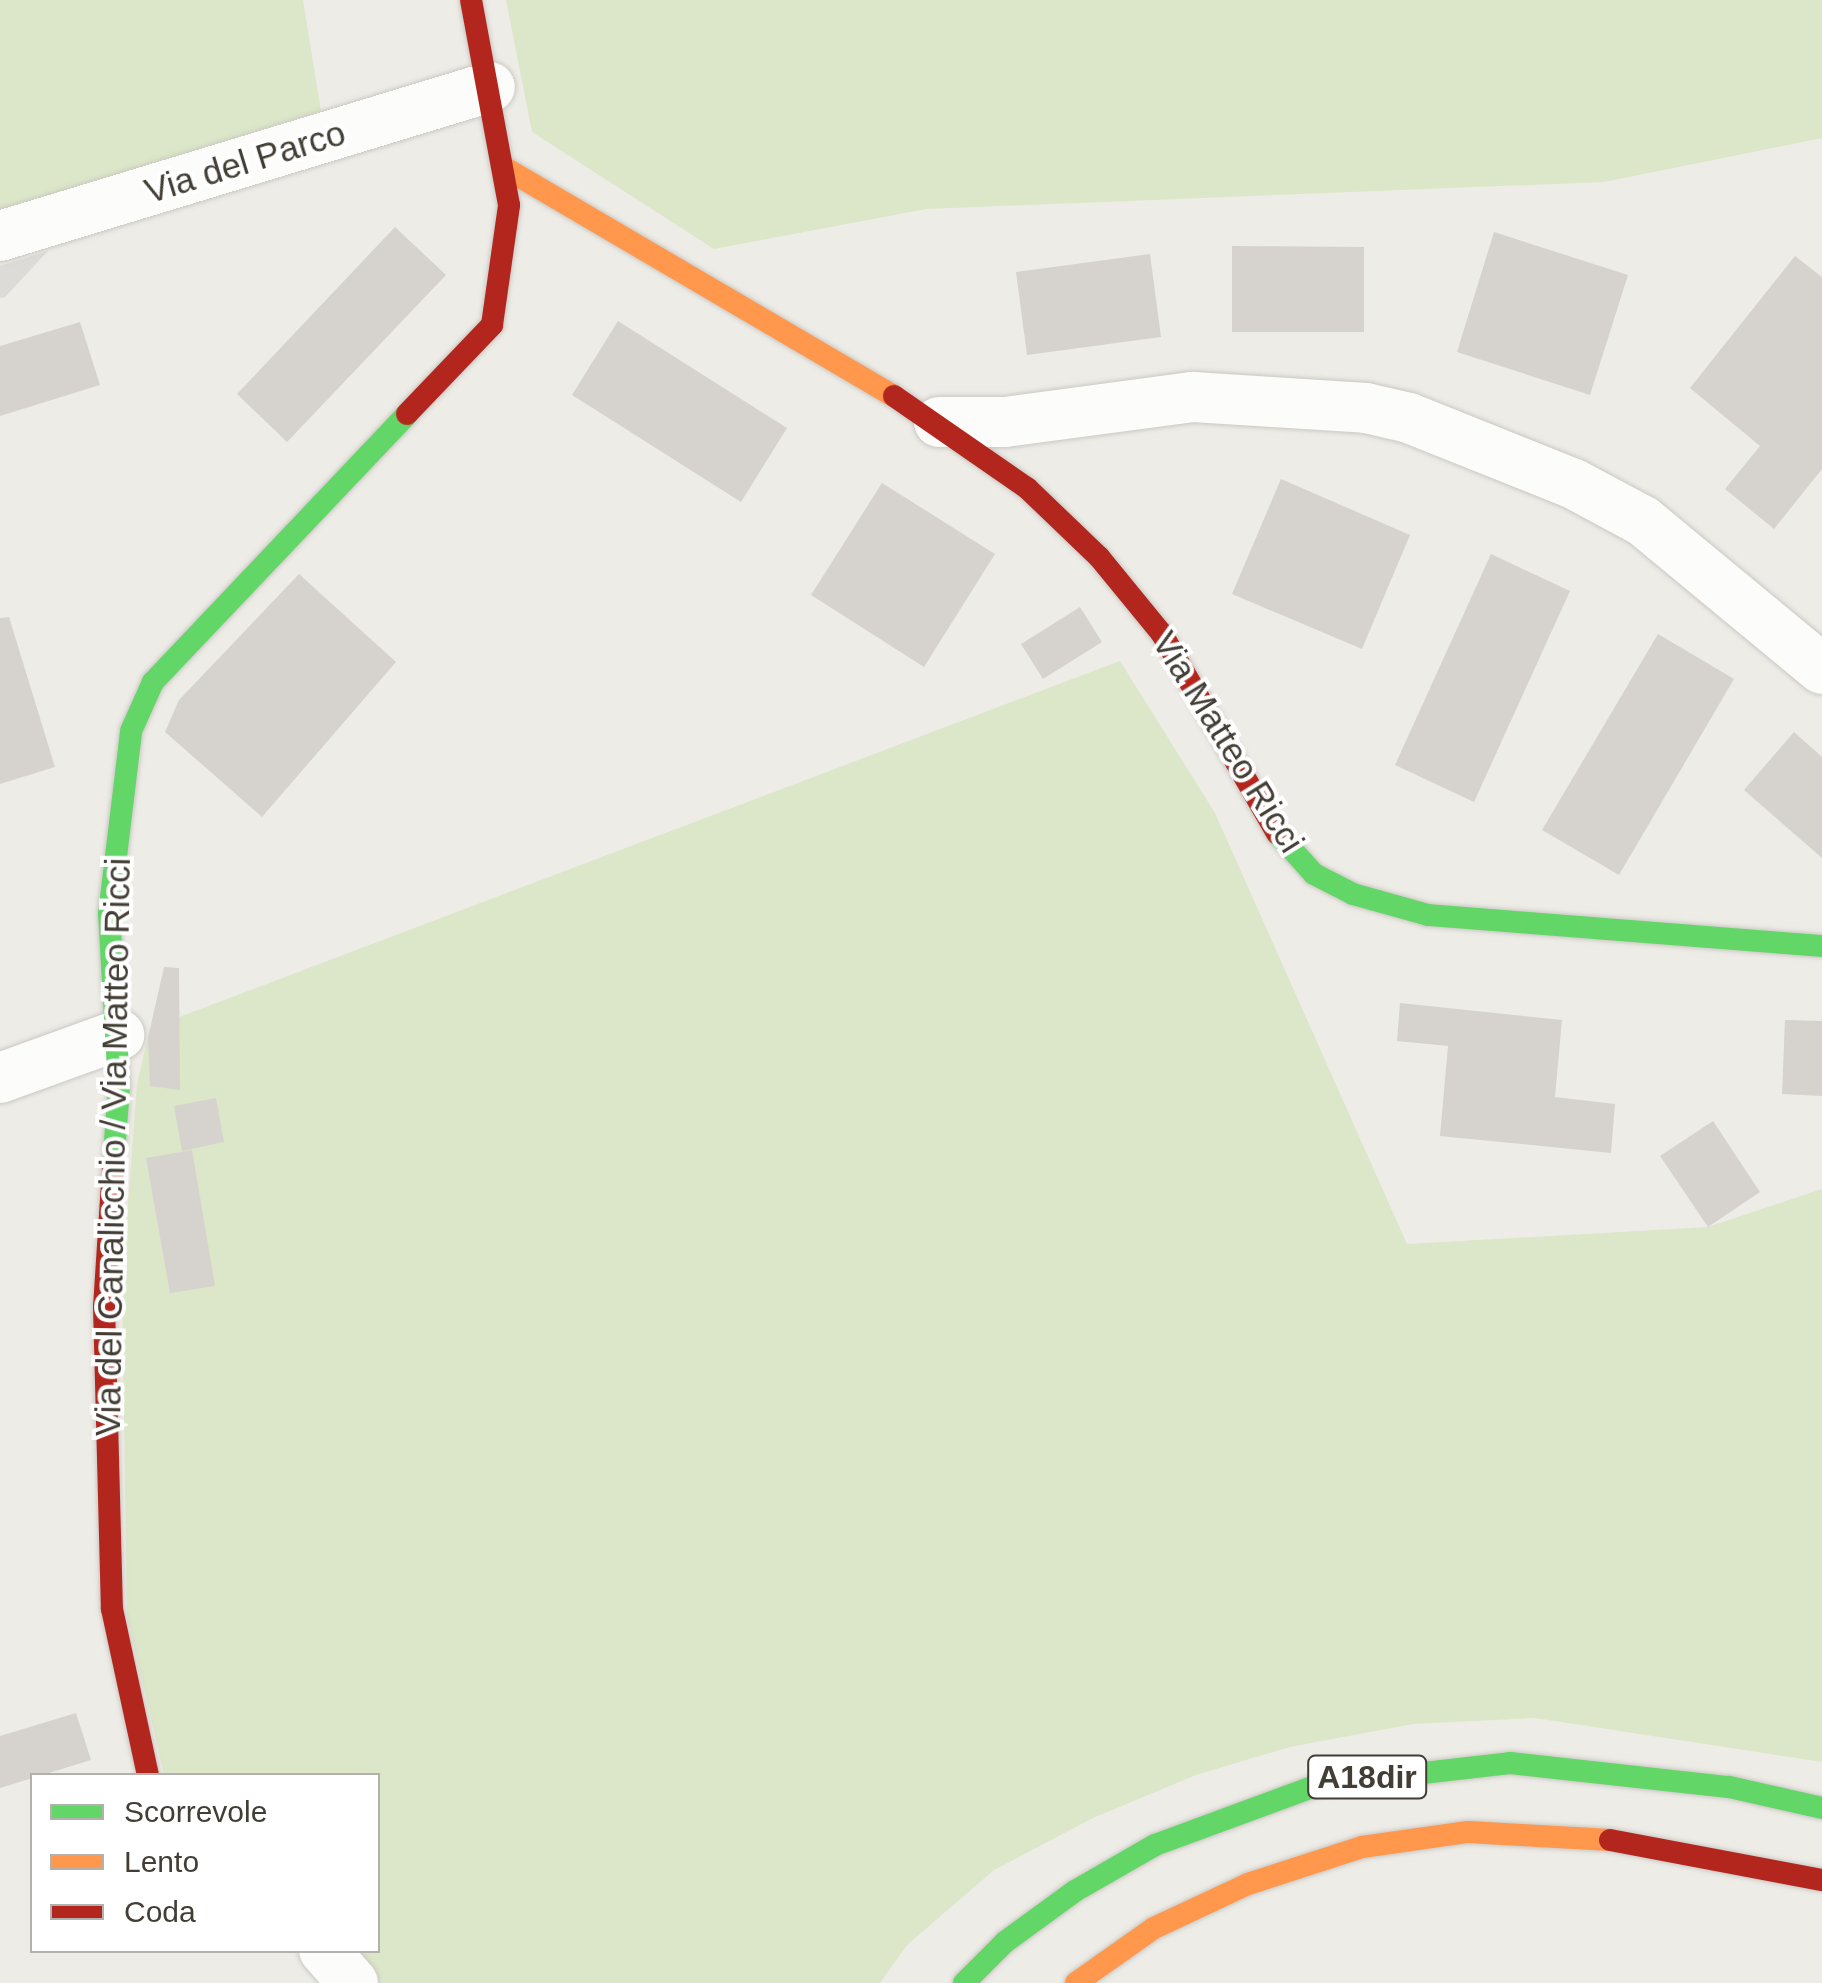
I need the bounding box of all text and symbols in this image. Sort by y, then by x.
street label: Via del Parco [140,112,350,212]
street label: Via Matteo Ricci [1143,624,1313,860]
street label: Via del Canalicchio / Via Matteo Ricci [87,857,139,1437]
road number: A18dir [1307,1750,1427,1804]
legend [30,1773,380,1953]
text: Scorrevole [124,1795,267,1828]
text: Lento [124,1845,199,1878]
text: Coda [124,1895,196,1928]

